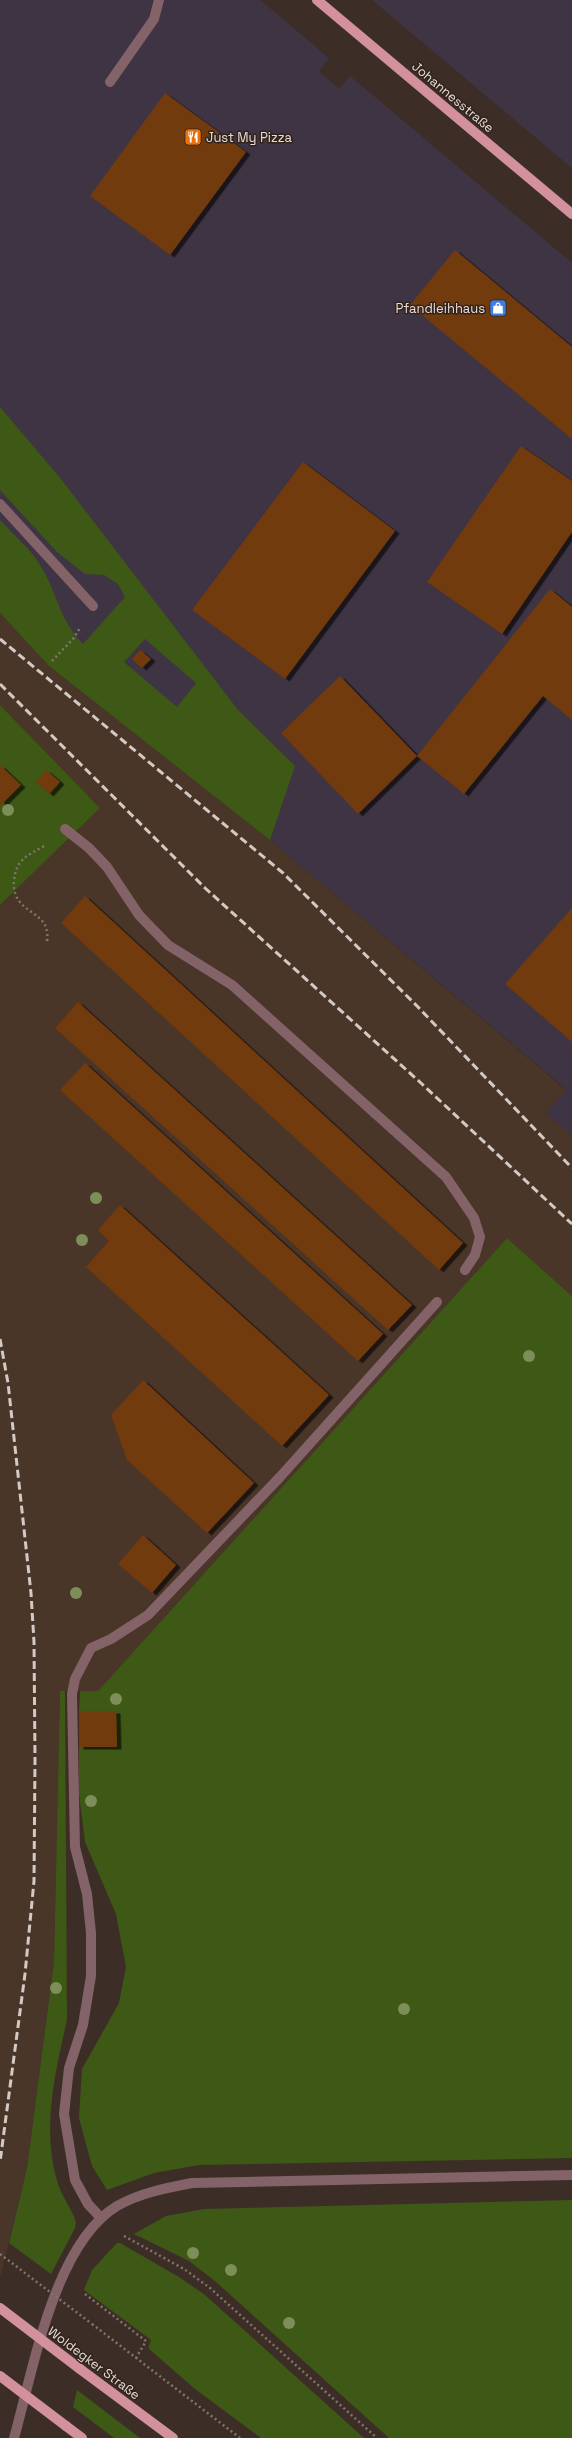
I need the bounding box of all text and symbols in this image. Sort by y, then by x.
street label: Johannesstraße [408,58,498,136]
restaurant icon: Just My Pizza [183,127,203,147]
place label: Just My Pizza [206,129,292,146]
shop icon: Pfandleihhaus [488,298,508,318]
place label: Pfandleihhaus [396,300,485,317]
street label: Woldegker Straße [44,2323,144,2403]

